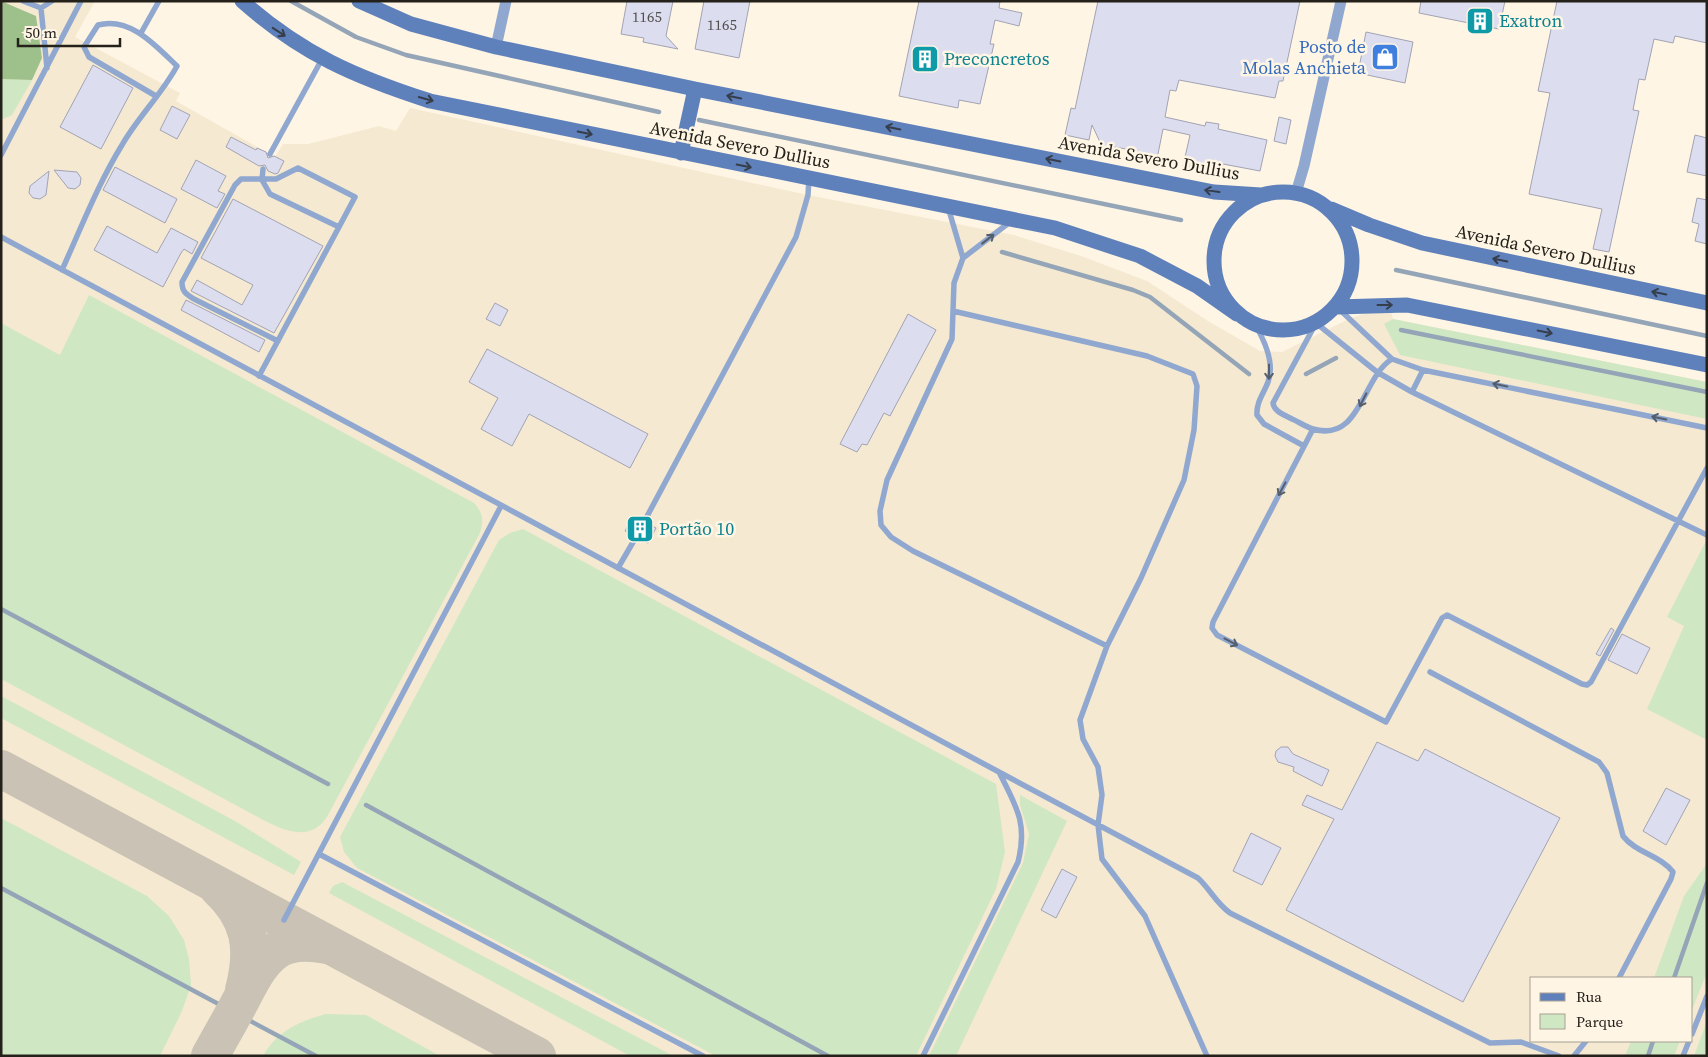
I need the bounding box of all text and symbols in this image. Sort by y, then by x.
house number: 1165 [632,6,662,27]
building icon: Exatron [1465,6,1495,36]
place label: Exatron [1499,8,1562,33]
house number: 1165 [707,14,737,35]
scale bar [18,15,120,47]
text: 50 m [25,22,57,43]
one-way arrow [272,27,286,37]
place label: Posto de Molas Anchieta [1242,34,1367,80]
shop icon: Posto de Molas Anchieta [1370,42,1400,72]
building icon: Preconcretos [910,44,940,74]
place label: Preconcretos [944,46,1050,71]
one-way arrow [726,91,742,101]
one-way arrow [418,95,434,104]
street label: Avenida Severo Dullius [648,115,833,174]
one-way arrow [886,123,902,133]
one-way arrow [577,129,593,138]
street label: Avenida Severo Dullius [1056,129,1242,186]
one-way arrow [1045,155,1061,164]
one-way arrow [736,161,752,171]
one-way arrow [1205,186,1221,196]
street label: Avenida Severo Dullius [1454,218,1639,281]
one-way arrow [981,234,995,244]
one-way arrow [1492,255,1508,264]
one-way arrow [1651,288,1667,297]
one-way arrow [1376,300,1393,310]
one-way arrow [1536,328,1552,338]
one-way arrow [1264,363,1274,379]
one-way arrow [1492,380,1508,389]
one-way arrow [1358,392,1367,407]
one-way arrow [1651,413,1667,423]
one-way arrow [1277,481,1286,496]
building icon: Portão 10 [625,514,655,544]
place label: Portão 10 [659,516,734,541]
one-way arrow [1223,637,1238,647]
legend [1530,977,1693,1042]
text: Rua [1576,986,1602,1007]
text: Parque [1576,1011,1624,1032]

